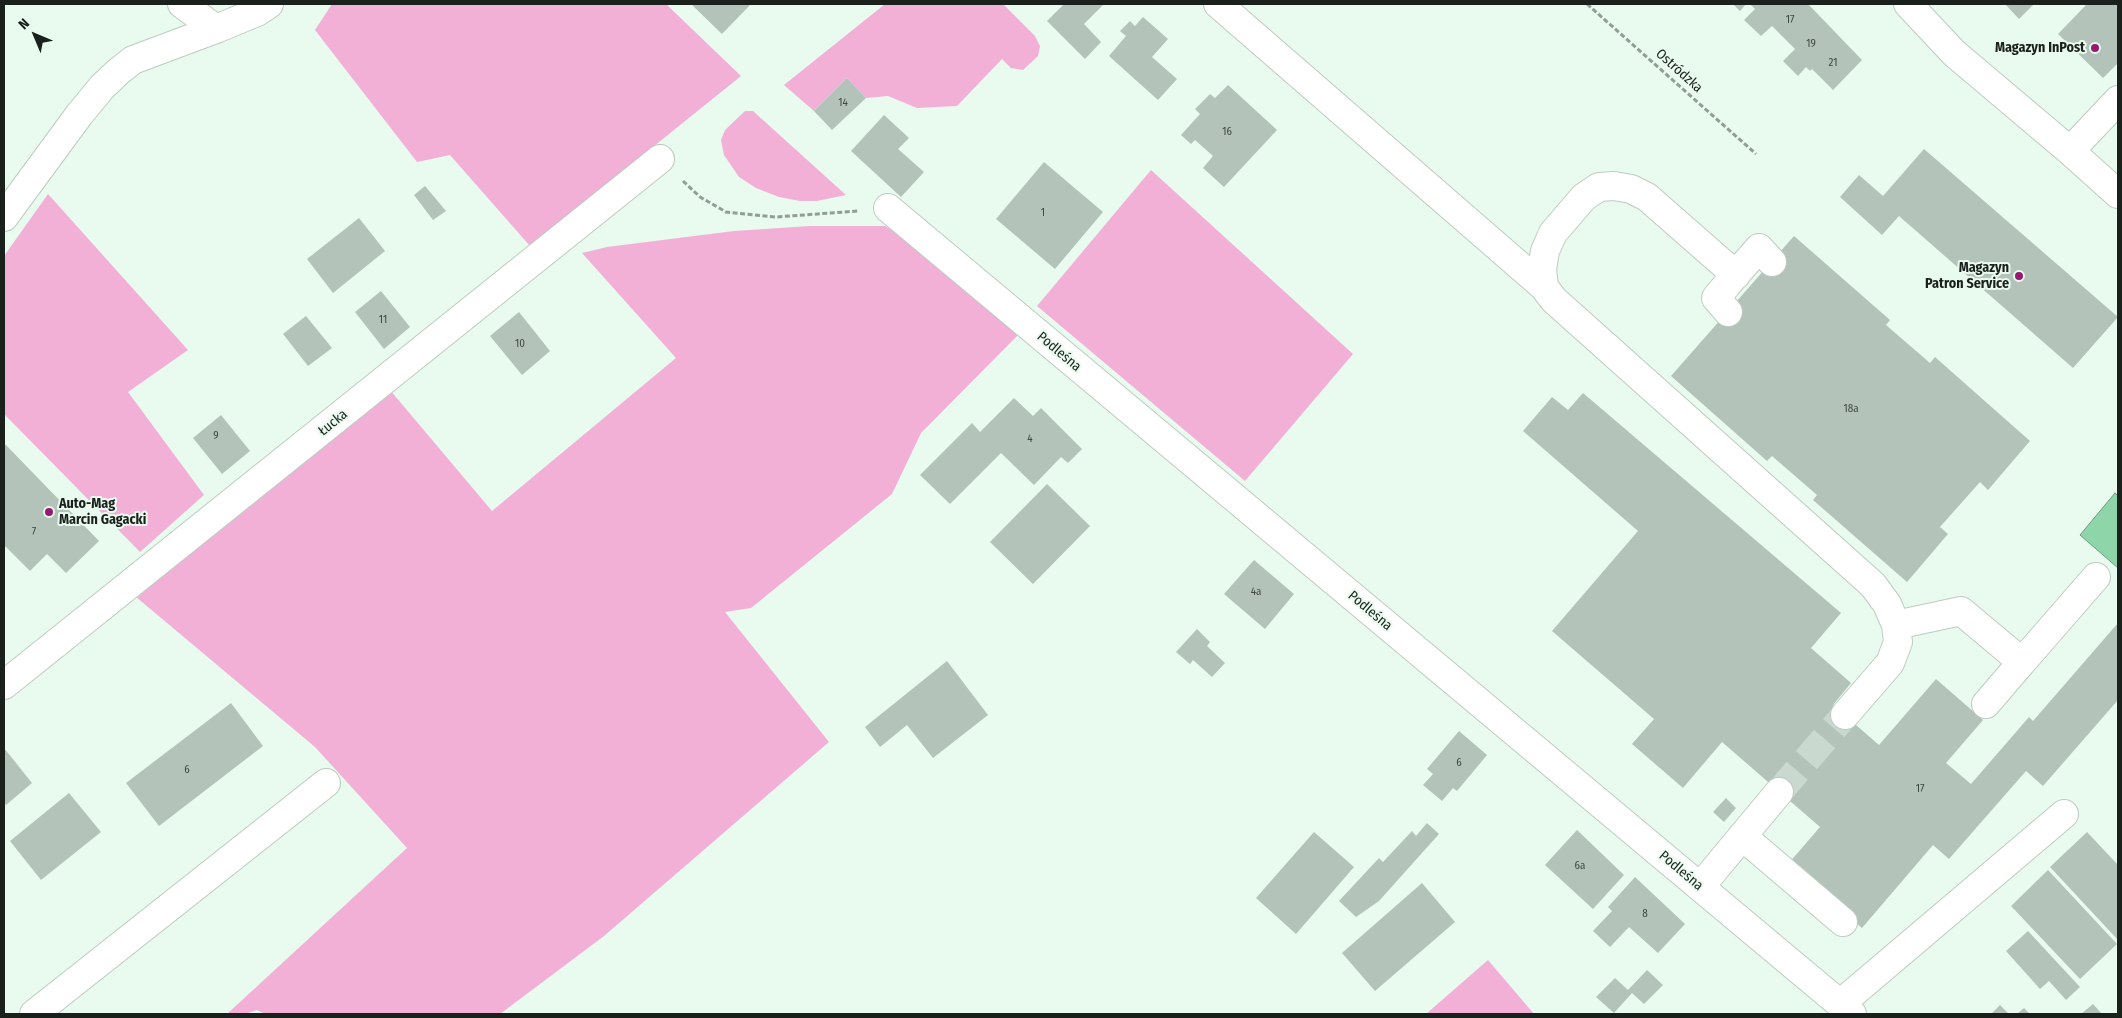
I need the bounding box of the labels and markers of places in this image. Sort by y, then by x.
place label: Magazyn InPost [1995,40,2085,56]
marker: Magazyn InPost [2089,42,2101,54]
place label: Magazyn Patron Service [1925,260,2009,292]
marker: Magazyn Patron Service [2013,270,2025,282]
place label: Auto-Mag Marcin Gagacki [59,496,146,528]
marker: Auto-Mag Marcin Gagacki [43,506,55,518]

